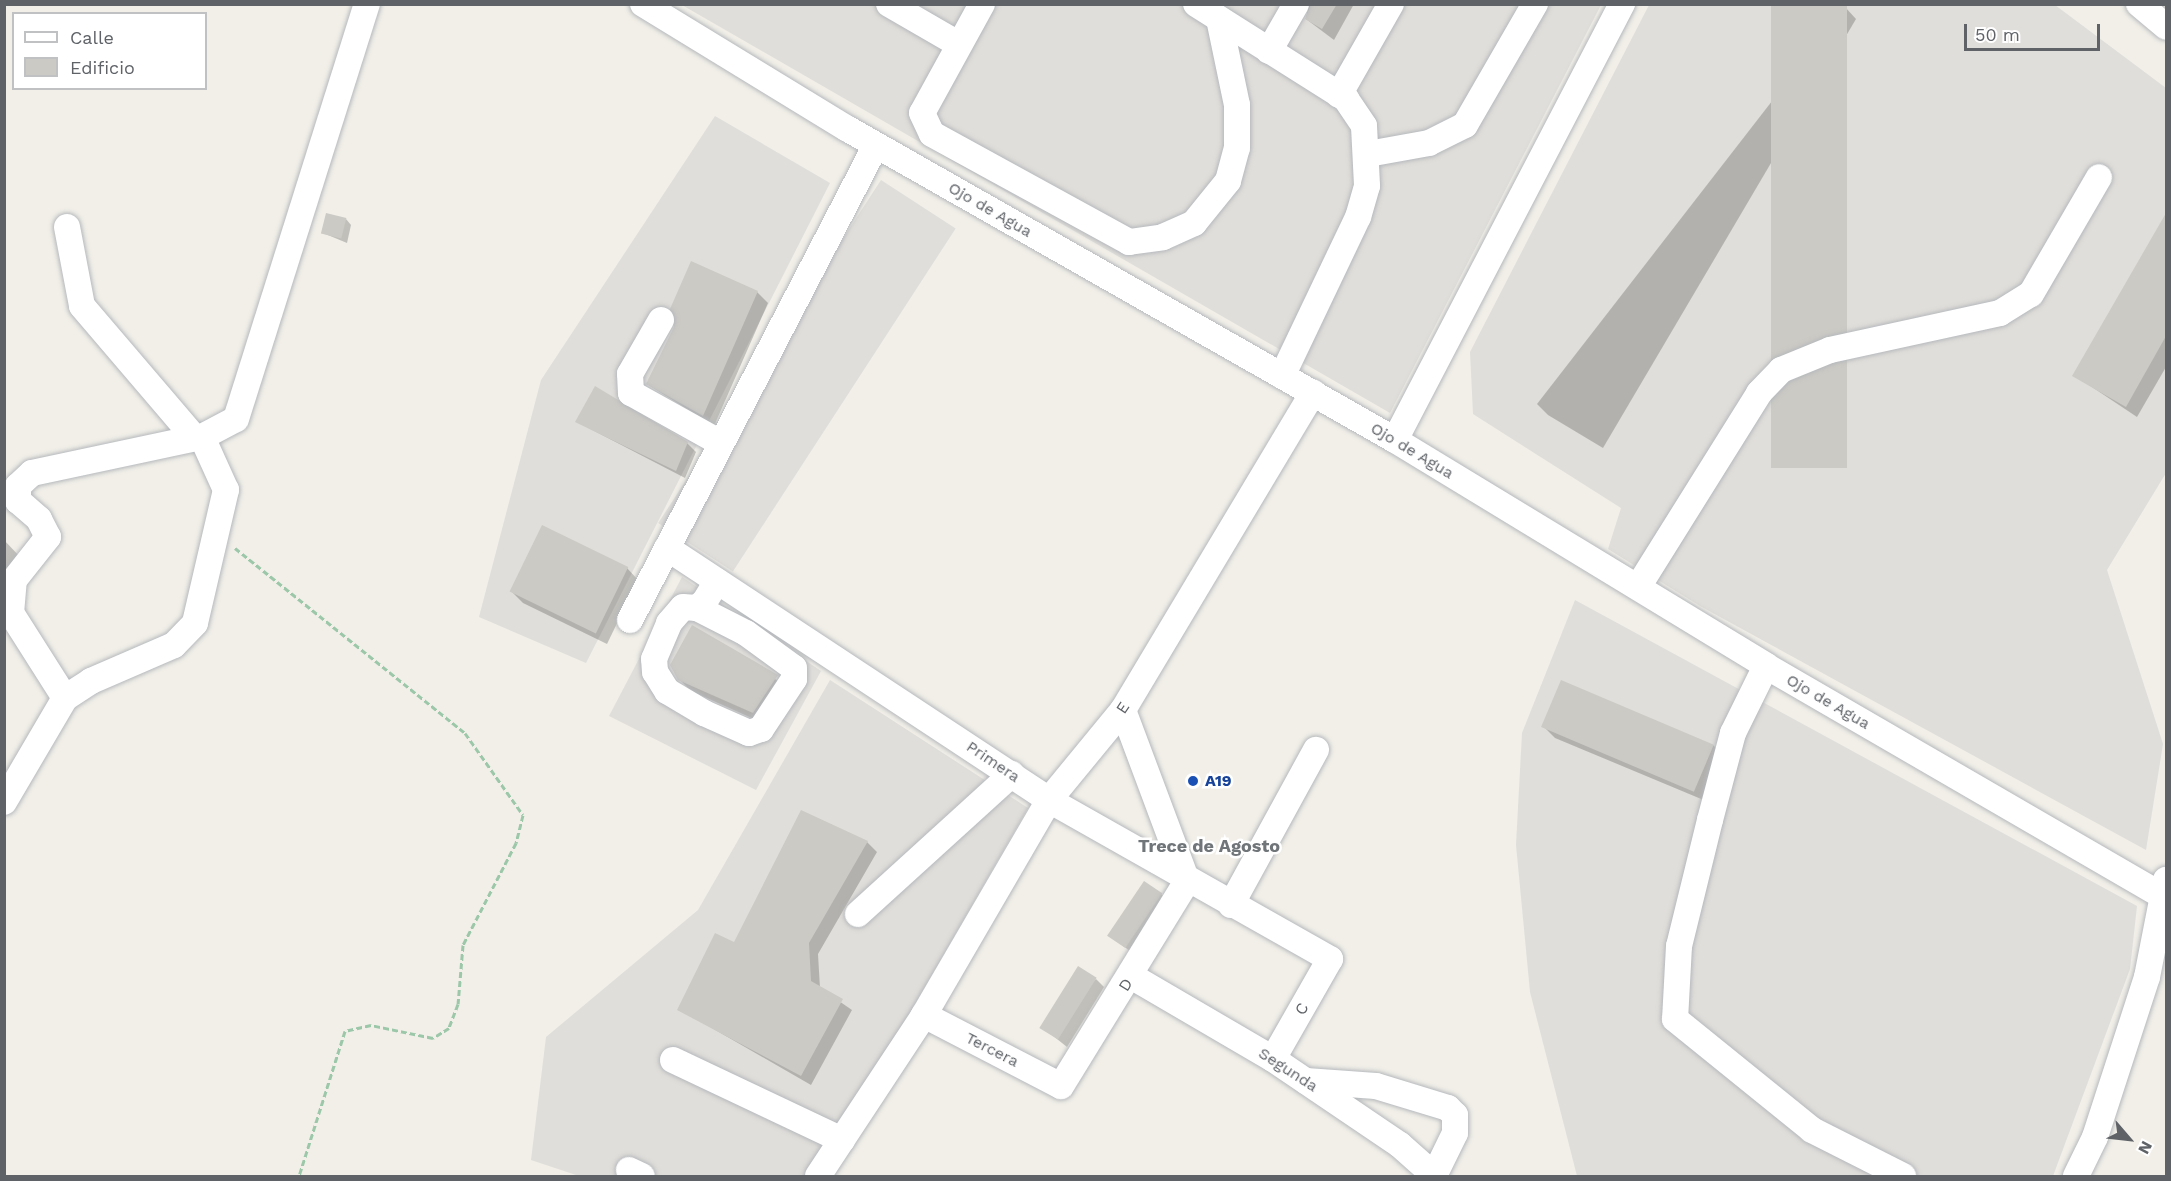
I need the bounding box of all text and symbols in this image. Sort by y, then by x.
legend [12,12,207,90]
scale bar [1967,12,2104,50]
text: 50 m [1975,24,2020,45]
text: Calle [70,27,114,48]
text: Edificio [70,57,135,78]
street label: Ojo de Agua [945,178,1035,242]
street label: Ojo de Agua [1367,419,1457,483]
street label: Ojo de Agua [1783,670,1873,734]
street label: E [1112,698,1134,718]
street label: Primera [963,737,1023,787]
place label: A19 [1205,771,1232,791]
marker: A19 [1186,774,1200,788]
district label: Trece de Agosto [1138,835,1280,857]
street label: D [1115,975,1137,995]
street label: C [1291,999,1313,1019]
street label: Tercera [962,1029,1022,1071]
street label: Segunda [1255,1044,1321,1096]
north arrow [2099,1109,2159,1169]
text: N [2134,1138,2157,1157]

